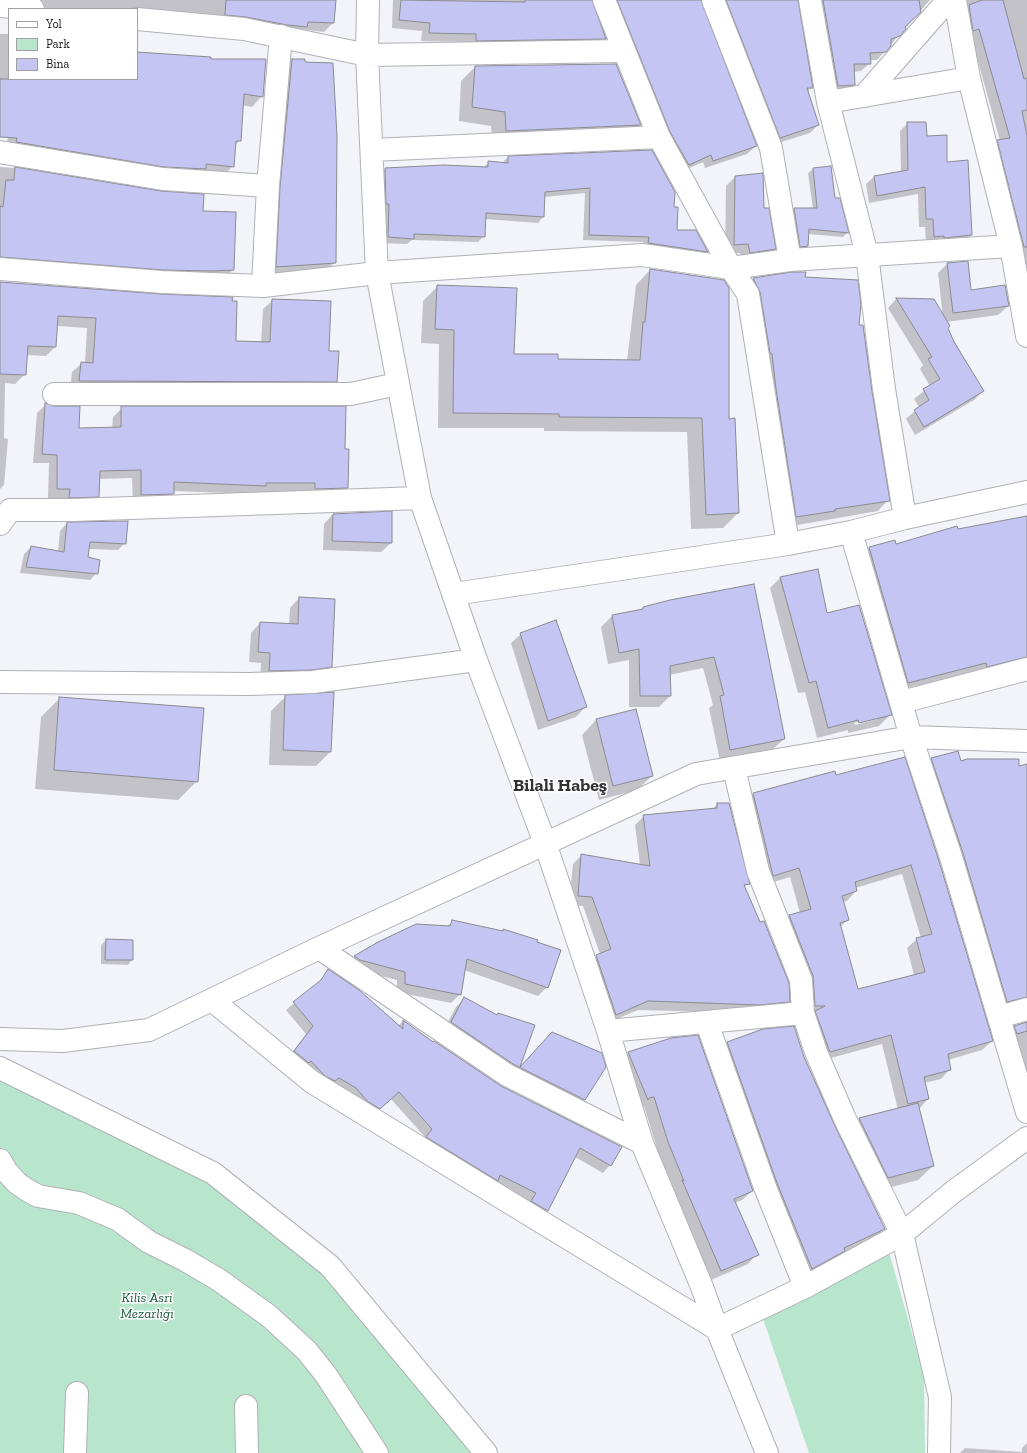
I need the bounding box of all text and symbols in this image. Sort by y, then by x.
legend [8,8,138,80]
text: Yol [46,17,62,31]
text: Park [46,37,70,51]
text: Bina [46,57,69,71]
district label: Bilali Habeş [513,775,607,797]
park label: Kilis Asri Mezarlığı [120,1290,174,1322]

